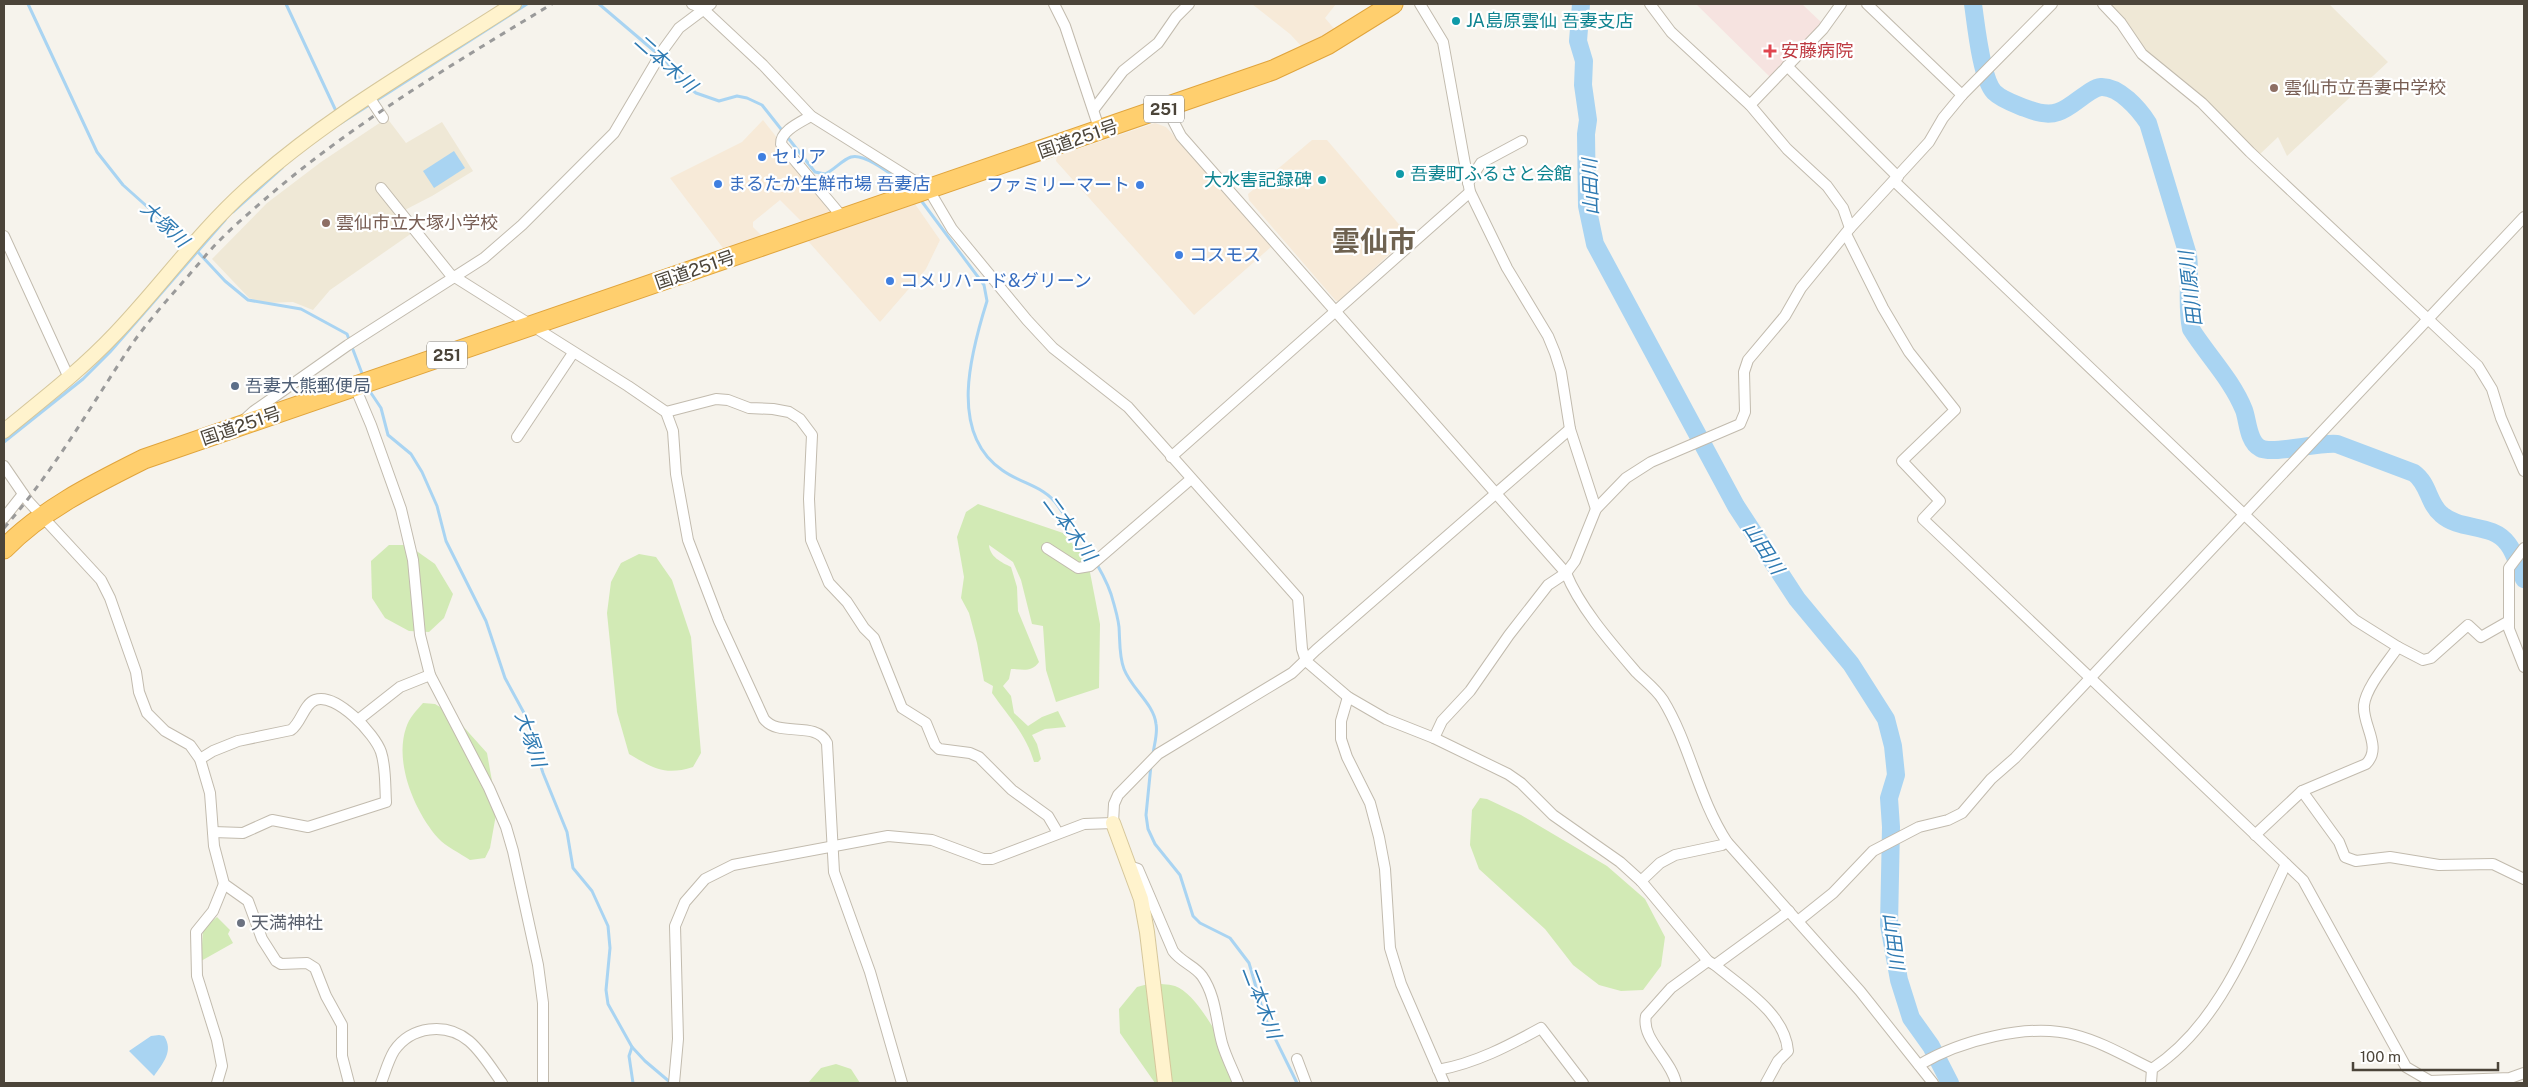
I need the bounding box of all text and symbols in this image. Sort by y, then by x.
place label: JA島原雲仙 吾妻支店 [1466,10,1634,31]
marker: JA島原雲仙 吾妻支店 [1450,15,1462,27]
water label: 二本木川 [630,29,703,98]
place label: 安藤病院 [1781,40,1853,61]
marker: 安藤病院 [1763,44,1777,58]
place label: 雲仙市立吾妻中学校 [2284,77,2446,98]
marker: 雲仙市立吾妻中学校 [2268,82,2280,94]
road number: 251 [1144,96,1184,122]
street label: 国道251号 [1035,115,1121,162]
place label: セリア [772,146,826,167]
marker: セリア [756,151,768,163]
water label: 山田川 [1578,156,1602,216]
place label: 吾妻町ふるさと会館 [1410,163,1572,184]
marker: 吾妻町ふるさと会館 [1394,168,1406,180]
place label: 大水害記録碑 [1204,169,1312,190]
place label: まるたか生鮮市場 吾妻店 [728,173,930,194]
place label: ファミリーマート [986,174,1130,195]
marker: 大水害記録碑 [1316,174,1328,186]
marker: まるたか生鮮市場 吾妻店 [712,178,724,190]
marker: ファミリーマート [1134,179,1146,191]
water label: 大塚川 [137,197,195,253]
place label: 雲仙市立大塚小学校 [336,212,498,233]
marker: 雲仙市立大塚小学校 [320,217,332,229]
district label: 雲仙市 [1332,224,1416,257]
place label: コスモス [1189,244,1261,265]
street label: 国道251号 [652,246,738,293]
water label: 田川原川 [2174,248,2206,328]
marker: コスモス [1173,249,1185,261]
place label: コメリハード&グリーン [900,270,1092,291]
marker: コメリハード&グリーン [884,275,896,287]
road number: 251 [427,342,467,368]
place label: 吾妻大熊郵便局 [245,375,371,396]
marker: 吾妻大熊郵便局 [229,380,241,392]
street label: 国道251号 [198,402,284,449]
water label: 二本木川 [1039,491,1102,567]
water label: 山田川 [1739,518,1790,580]
water label: 大塚川 [511,708,551,771]
water label: 山田川 [1880,911,1909,973]
place label: 天満神社 [251,912,323,933]
marker: 天満神社 [235,917,247,929]
water label: 二本木川 [1238,963,1287,1043]
scale bar [2353,1040,2498,1072]
text: 100 m [2360,1048,2401,1065]

